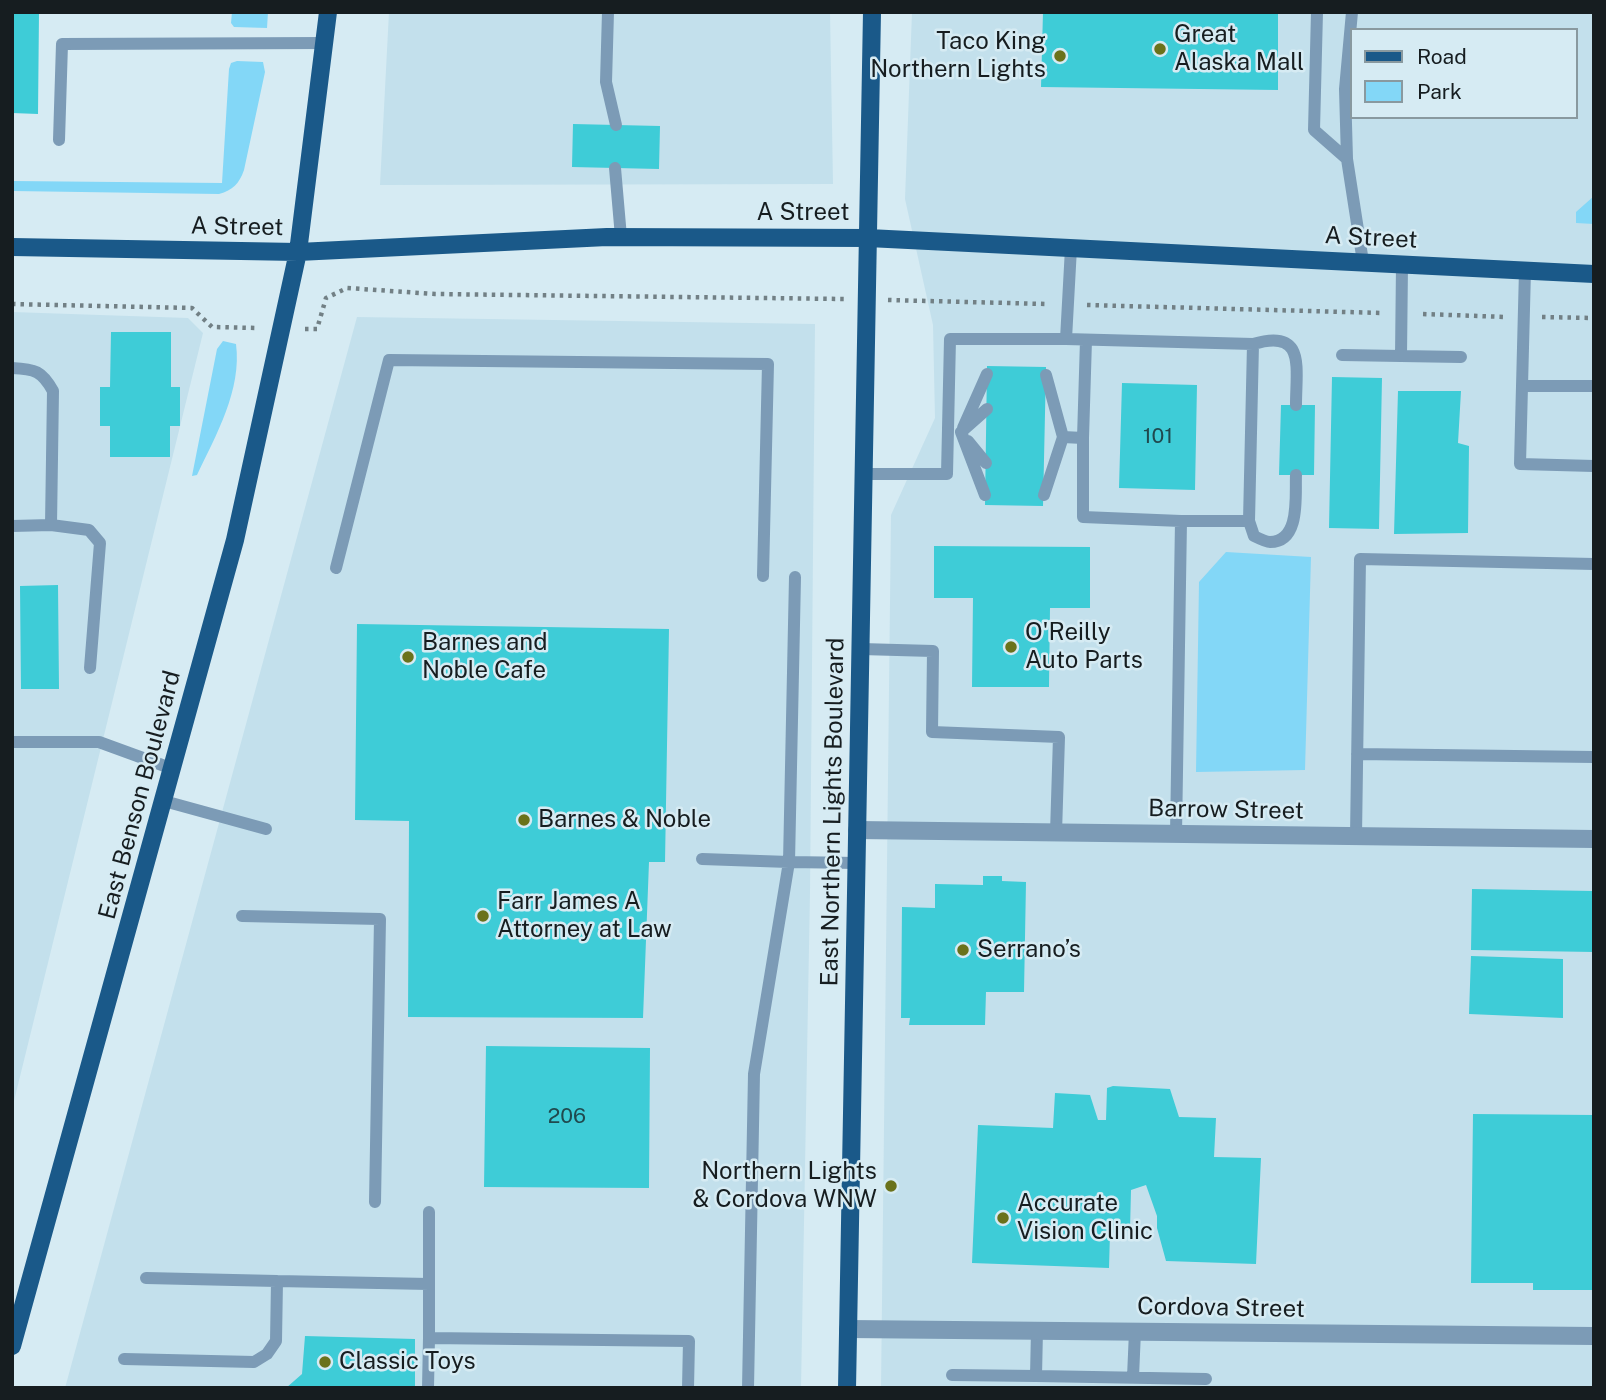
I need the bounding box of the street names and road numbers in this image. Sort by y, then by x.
street label: A Street [757,199,849,227]
street label: A Street [190,212,284,242]
street label: A Street [1324,221,1418,255]
street label: East Northern Lights Boulevard [816,637,850,987]
street label: East Benson Boulevard [93,668,187,922]
street label: Barrow Street [1148,794,1304,826]
street label: Cordova Street [1137,1292,1305,1324]

